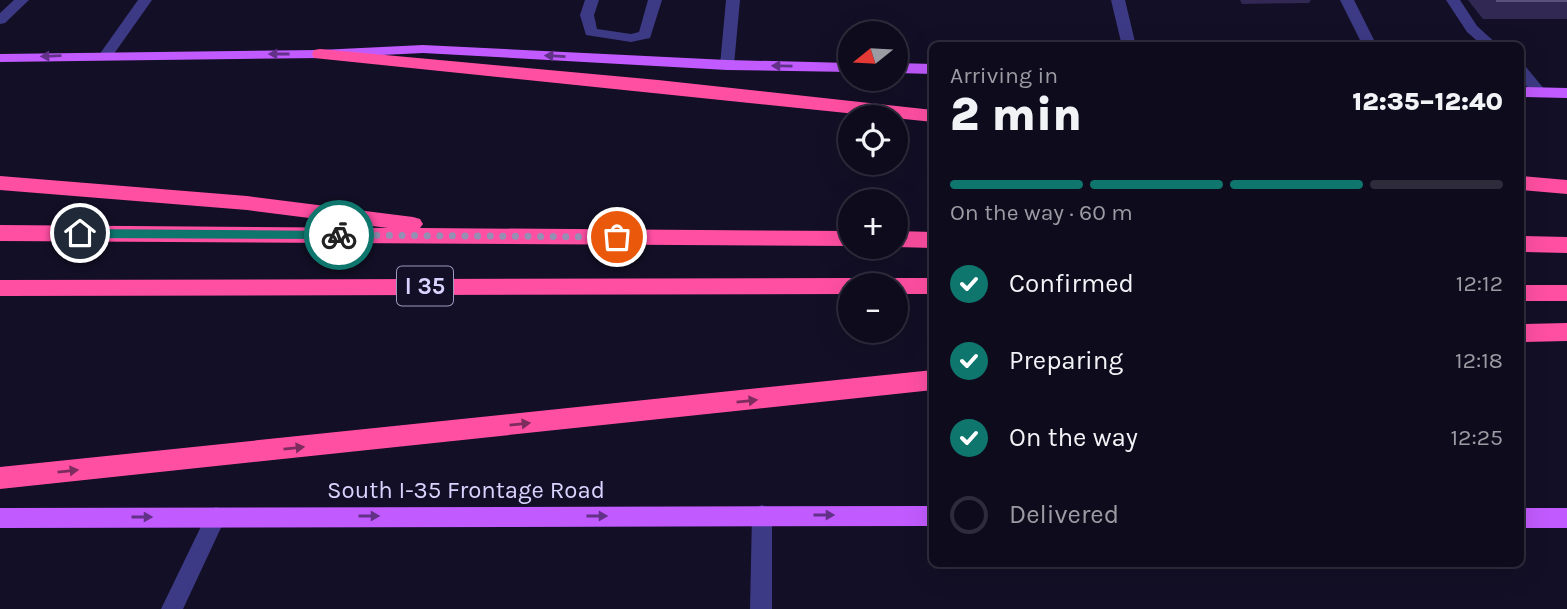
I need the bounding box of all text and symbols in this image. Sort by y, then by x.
north arrow [838,21,908,91]
map controls [838,21,908,343]
one-way arrow [268,48,290,60]
one-way arrow [544,50,566,61]
one-way arrow [40,51,62,62]
one-way arrow [771,61,793,72]
text: Arriving in [950,62,1058,89]
text: 12:35–12:40 [1352,86,1503,117]
text: 2 min [950,88,1082,142]
button: locate [838,105,908,175]
button: + [838,189,908,259]
text: On the way · 60 m [950,199,1133,226]
courier [304,200,374,270]
pin [50,203,110,263]
pin [587,207,647,267]
icon: home [61,214,99,252]
icon: bike [320,216,358,254]
icon: bag [598,218,636,256]
icon: check [950,265,988,303]
road number: I 35 [397,266,453,306]
text: Confirmed [1009,268,1134,299]
text: 12:12 [1456,270,1503,297]
button: − [838,273,908,343]
icon: check [950,342,988,380]
text: Preparing [1009,345,1123,376]
text: 12:18 [1455,347,1503,374]
one-way arrow [736,395,758,406]
one-way arrow [510,418,532,429]
icon: check [950,419,988,457]
text: On the way [1009,422,1138,453]
text: 12:25 [1450,424,1503,451]
one-way arrow [283,442,305,453]
one-way arrow [57,466,79,477]
street label: South I-35 Frontage Road [327,476,605,504]
text: Delivered [1009,499,1119,530]
one-way arrow [813,509,835,521]
one-way arrow [358,510,380,522]
one-way arrow [586,510,608,522]
one-way arrow [131,511,153,523]

